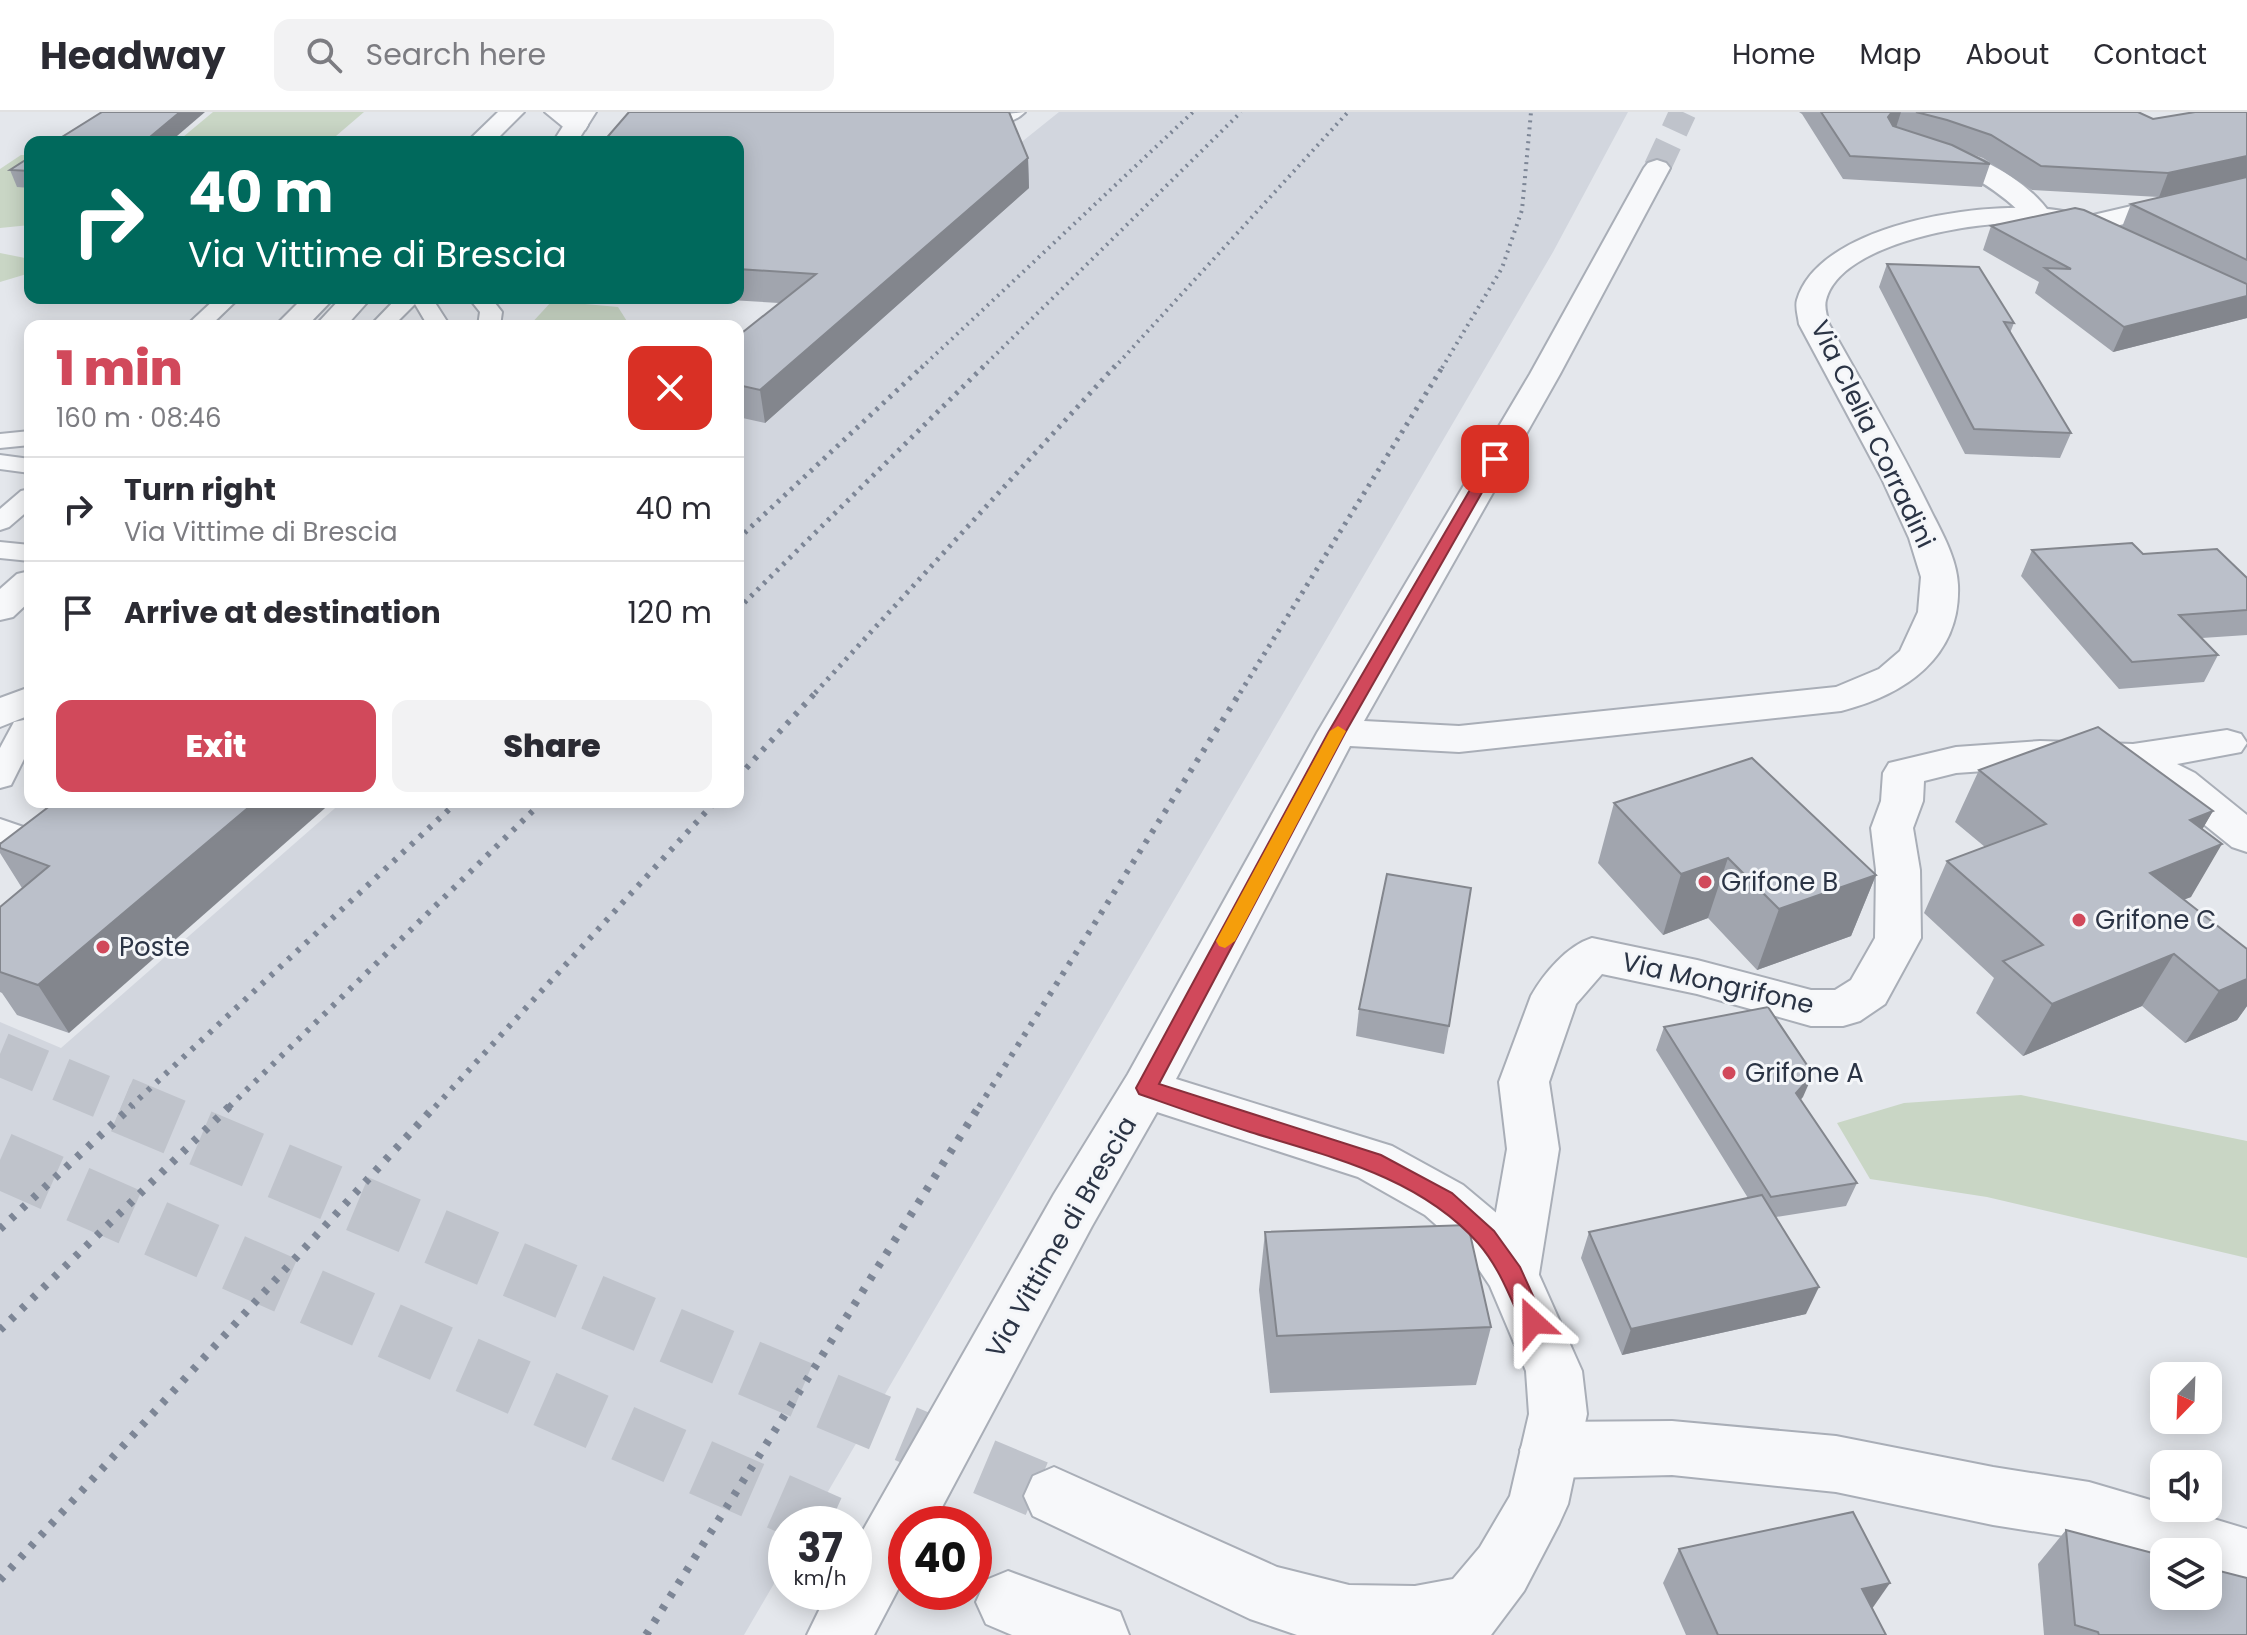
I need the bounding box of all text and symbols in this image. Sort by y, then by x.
search box [274,19,834,91]
text: Headway [40,29,226,82]
icon: search [302,33,346,77]
text: Search here [366,33,546,76]
text: Home [1732,35,1815,74]
text: Map [1859,35,1921,74]
text: About [1965,35,2049,74]
text: Contact [2093,35,2207,74]
text: 40 m [188,153,334,232]
icon: right [56,168,160,272]
text: Via Vittime di Brescia [188,229,567,280]
street label: Via Clelia Corradini [1802,314,1944,554]
text: 1 min [56,335,183,402]
button: close [628,346,712,430]
text: 160 m · 08:46 [56,400,221,436]
pin [1461,425,1529,493]
icon: arrive [1473,437,1517,481]
text: Turn right [124,468,276,511]
icon: right [56,487,100,531]
text: 40 m [635,487,712,530]
text: Via Vittime di Brescia [124,514,398,550]
icon: arrive [56,591,100,635]
text: Arrive at destination [124,591,441,634]
text: 120 m [627,591,712,634]
button: Exit [56,700,376,792]
button: Share [392,700,712,792]
place label: Grifone B [1721,864,1838,900]
marker: Grifone B [1696,873,1714,891]
place label: Grifone C [2095,902,2216,938]
marker: Grifone C [2070,911,2088,929]
place label: Poste [119,929,190,965]
marker: Poste [94,938,112,956]
street label: Via Mongrifone [1619,943,1817,1023]
place label: Grifone A [1745,1055,1864,1091]
marker: Grifone A [1720,1064,1738,1082]
street label: Via Vittime di Brescia [977,1110,1145,1364]
position arrow [1491,1280,1575,1364]
north arrow [2150,1362,2222,1434]
map controls [2150,1362,2222,1610]
button: sound [2150,1450,2222,1522]
speed limit sign: 40 [888,1506,992,1610]
text: 37 [797,1520,843,1576]
button: layers [2150,1538,2222,1610]
text: km/h [793,1564,847,1592]

